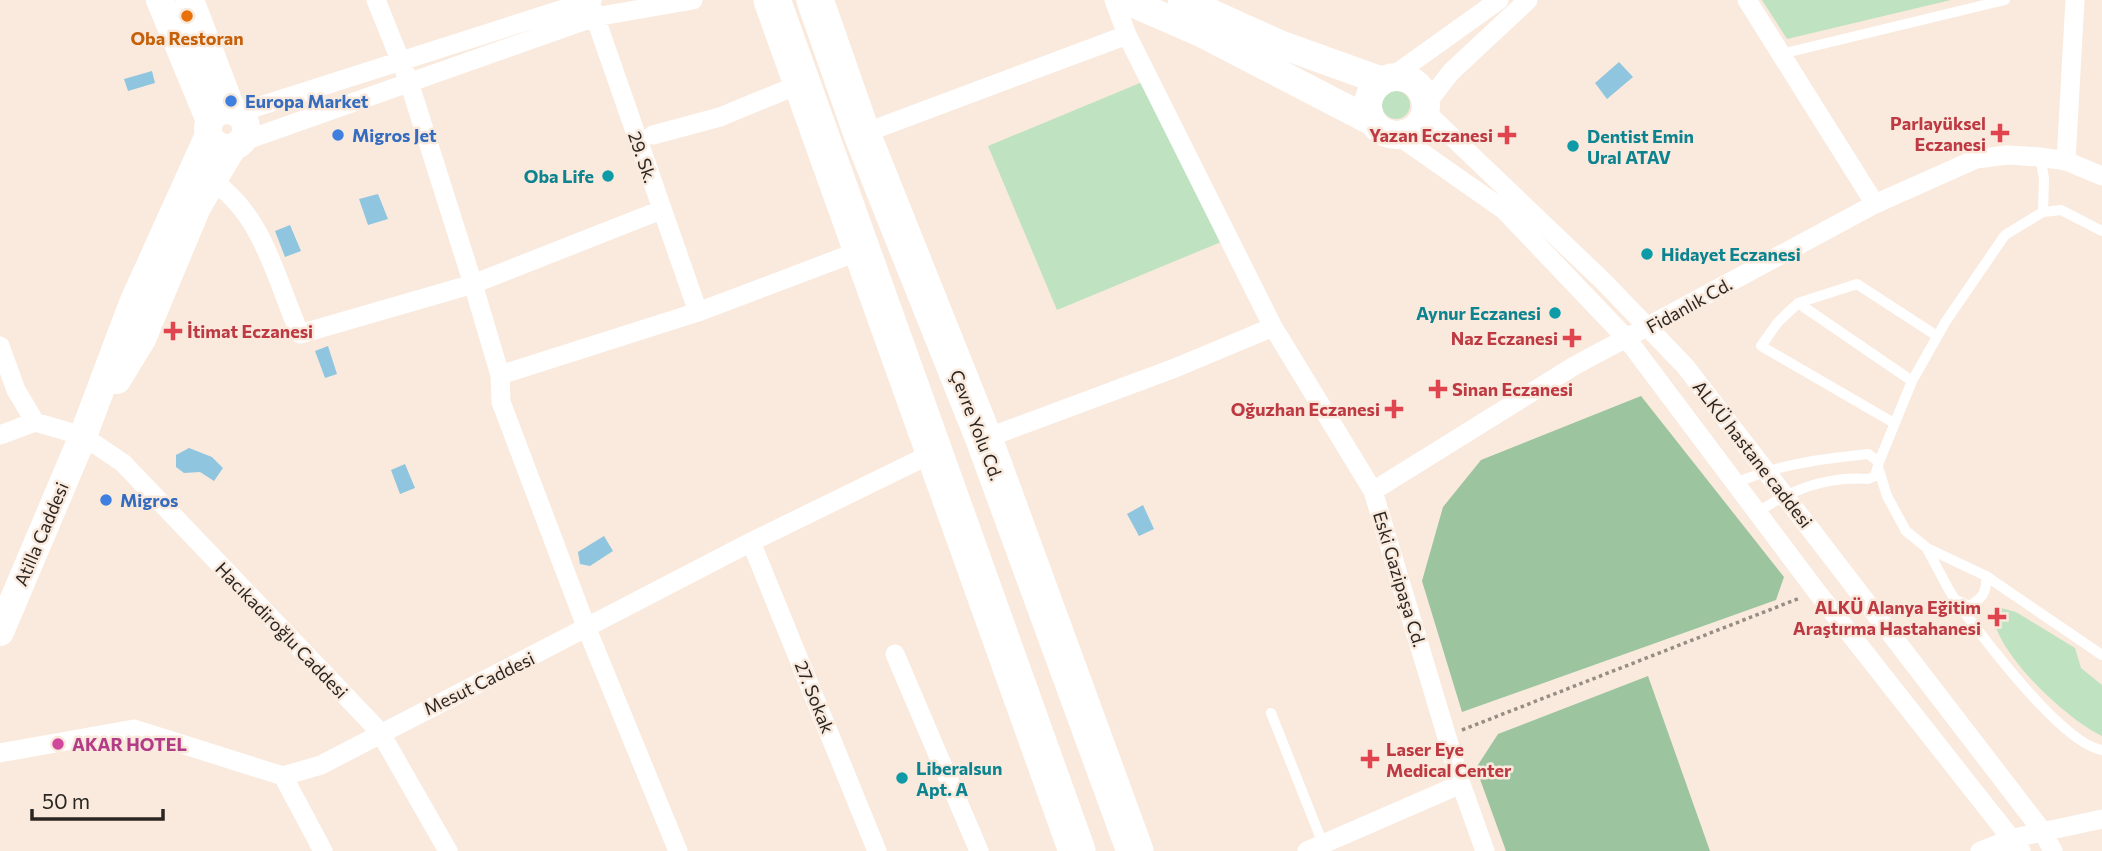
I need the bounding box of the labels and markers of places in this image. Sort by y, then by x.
marker: Oba Restoran [179,8,195,24]
place label: Oba Restoran [130,27,244,49]
place label: Europa Market [245,90,369,112]
marker: Europa Market [223,93,239,109]
place label: Parlayüksel Eczanesi [1890,112,1986,155]
place label: Migros Jet [352,124,437,146]
place label: Yazan Eczanesi [1369,124,1493,146]
place label: Dentist Emin Ural ATAV [1587,125,1694,168]
marker: Parlayüksel Eczanesi [1992,125,2008,141]
marker: Migros Jet [330,127,346,143]
marker: Yazan Eczanesi [1499,127,1515,143]
marker: Dentist Emin Ural ATAV [1565,138,1581,154]
place label: Oba Life [524,165,594,187]
marker: Oba Life [600,168,616,184]
place label: Hidayet Eczanesi [1661,243,1801,265]
marker: Hidayet Eczanesi [1639,246,1655,262]
place label: Aynur Eczanesi [1416,302,1541,324]
marker: Aynur Eczanesi [1547,305,1563,321]
place label: İtimat Eczanesi [187,320,313,342]
marker: İtimat Eczanesi [165,323,181,339]
place label: Naz Eczanesi [1451,327,1558,349]
marker: Naz Eczanesi [1564,330,1580,346]
place label: Sinan Eczanesi [1452,378,1573,400]
marker: Sinan Eczanesi [1430,381,1446,397]
place label: Oğuzhan Eczanesi [1231,398,1380,420]
marker: Oğuzhan Eczanesi [1386,401,1402,417]
place label: Migros [120,489,178,511]
marker: Migros [98,492,114,508]
place label: ALKÜ Alanya Eğitim Araştırma Hastahanesi [1793,596,1981,639]
marker: ALKÜ Alanya Eğitim Araştırma Hastahanesi [1987,607,2007,627]
place label: AKAR HOTEL [72,733,187,755]
marker: AKAR HOTEL [50,736,66,752]
place label: Laser Eye Medical Center [1386,738,1512,781]
marker: Laser Eye Medical Center [1360,749,1380,769]
place label: Liberalsun Apt. A [916,757,1002,800]
marker: Liberalsun Apt. A [894,770,910,786]

